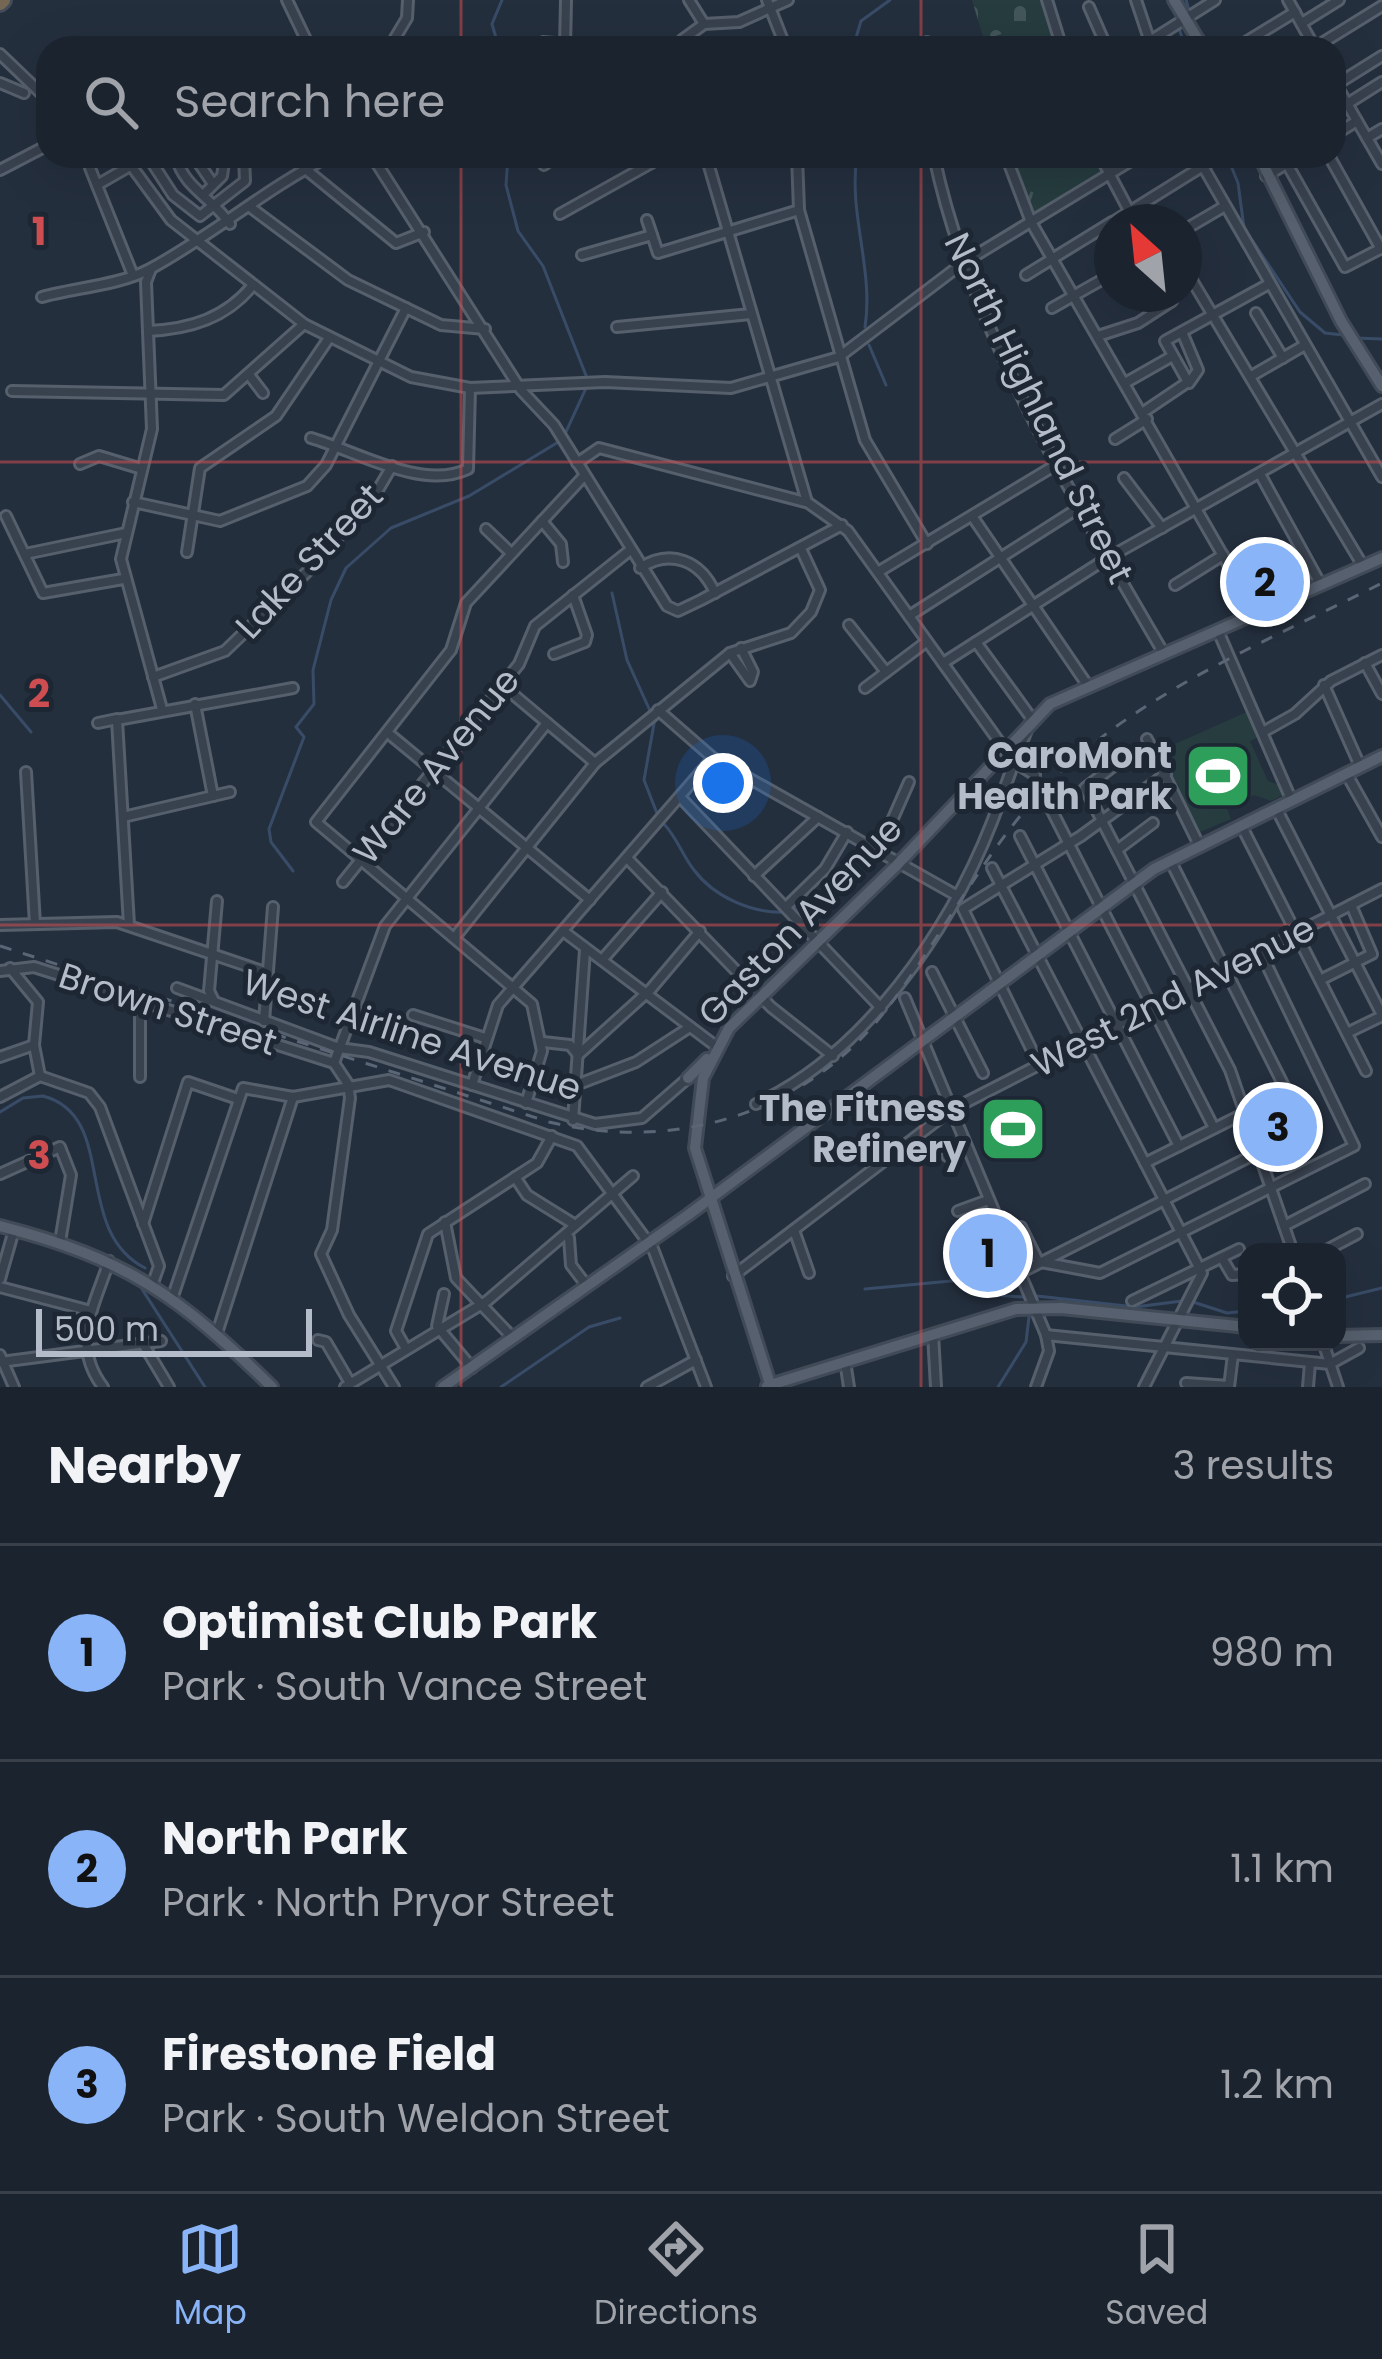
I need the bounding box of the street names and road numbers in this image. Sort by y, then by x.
street label: North Highland Street [932,224,1146,592]
street label: Lake Street [224,472,394,650]
street label: Ware Avenue [341,657,531,875]
street label: Gaston Avenue [686,804,914,1038]
street label: West 2nd Avenue [1022,902,1324,1090]
street label: Brown Street [53,950,283,1068]
street label: West Airline Avenue [236,956,588,1114]

